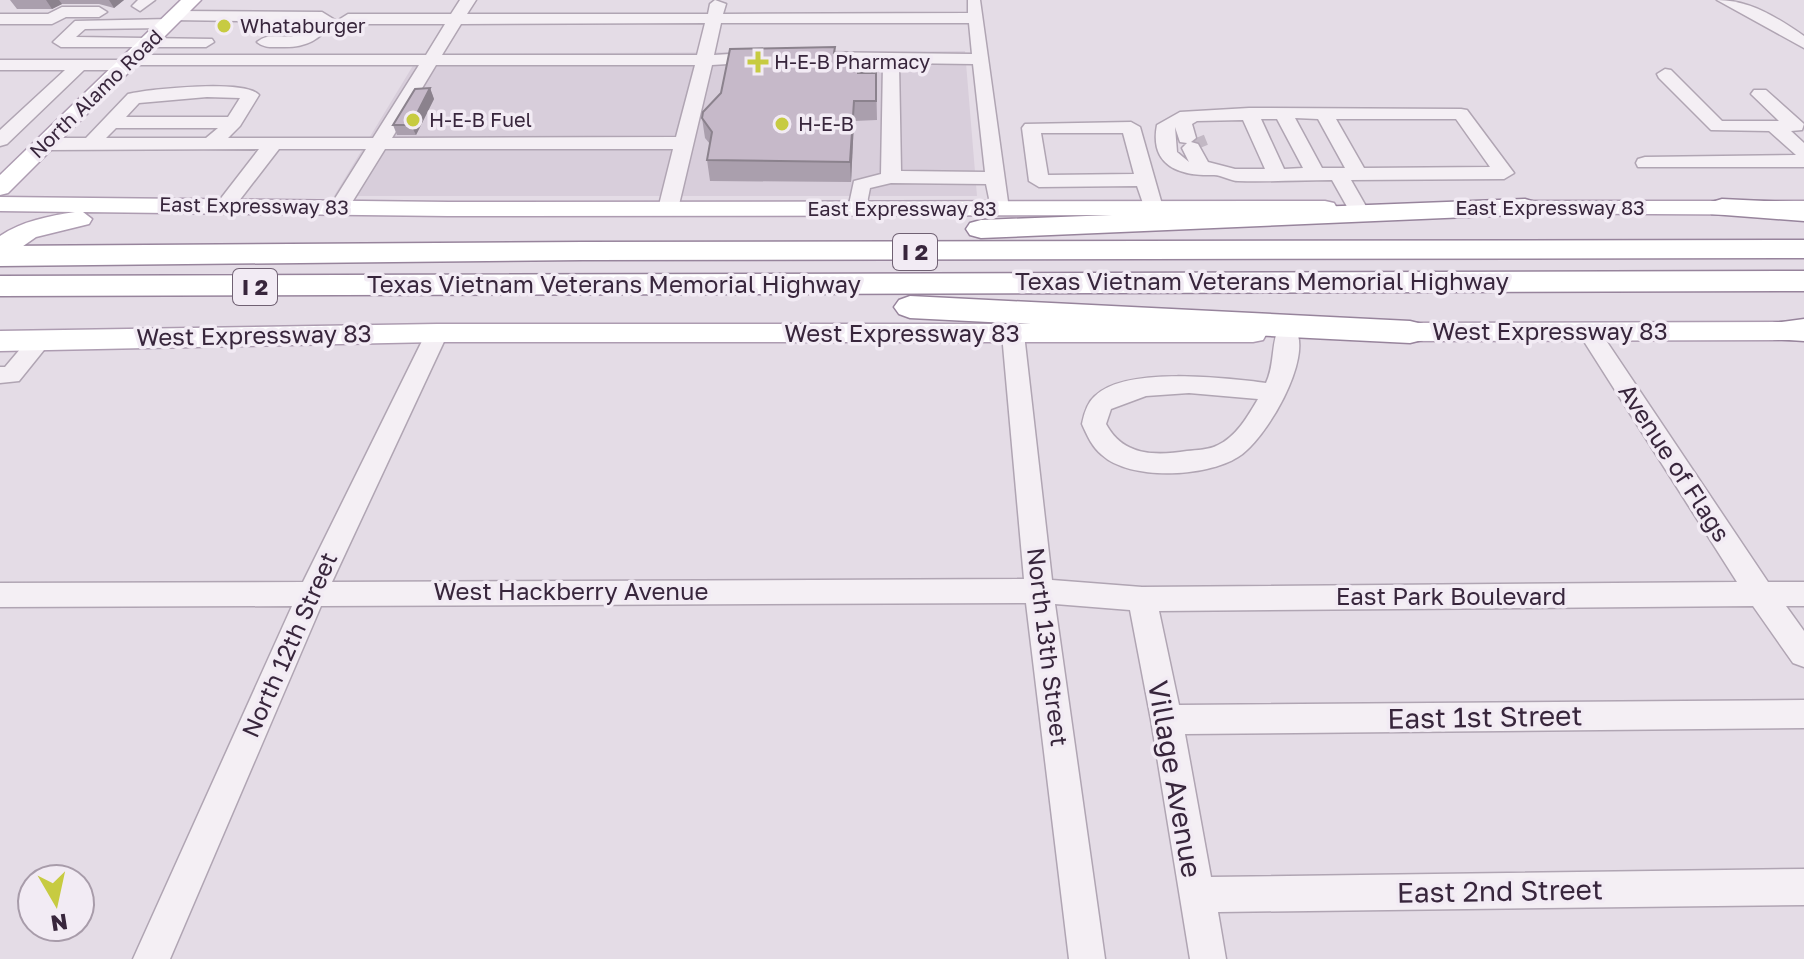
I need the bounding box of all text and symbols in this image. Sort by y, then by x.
place label: Whataburger [240,13,366,37]
marker: Whataburger [215,17,233,35]
street label: North Alamo Road [24,24,167,163]
place label: H-E-B Pharmacy [774,49,930,73]
marker: H-E-B Pharmacy [749,53,767,71]
place label: H-E-B Fuel [429,107,532,131]
marker: H-E-B Fuel [404,111,422,129]
place label: H-E-B [798,111,854,135]
marker: H-E-B [773,115,791,133]
street label: East Expressway 83 [159,191,349,219]
street label: East Expressway 83 [1455,195,1645,219]
street label: East Expressway 83 [807,196,997,220]
road number: I 2 [893,234,937,270]
street label: Texas Vietnam Veterans Memorial Highway [1015,266,1509,295]
road number: I 2 [233,269,277,305]
street label: Texas Vietnam Veterans Memorial Highway [367,269,861,298]
street label: West Expressway 83 [1432,316,1668,345]
street label: West Expressway 83 [136,318,372,351]
street label: West Expressway 83 [784,318,1020,347]
street label: Avenue of Flags [1613,378,1737,547]
street label: North 13th Street [1022,546,1075,748]
street label: North 12th Street [235,547,343,742]
street label: West Hackberry Avenue [433,576,709,605]
street label: East Park Boulevard [1336,581,1566,610]
street label: Village Avenue [1142,678,1209,880]
street label: East 1st Street [1387,698,1583,735]
north arrow [16,863,96,943]
street label: East 2nd Street [1397,872,1603,909]
text: N [49,909,70,938]

